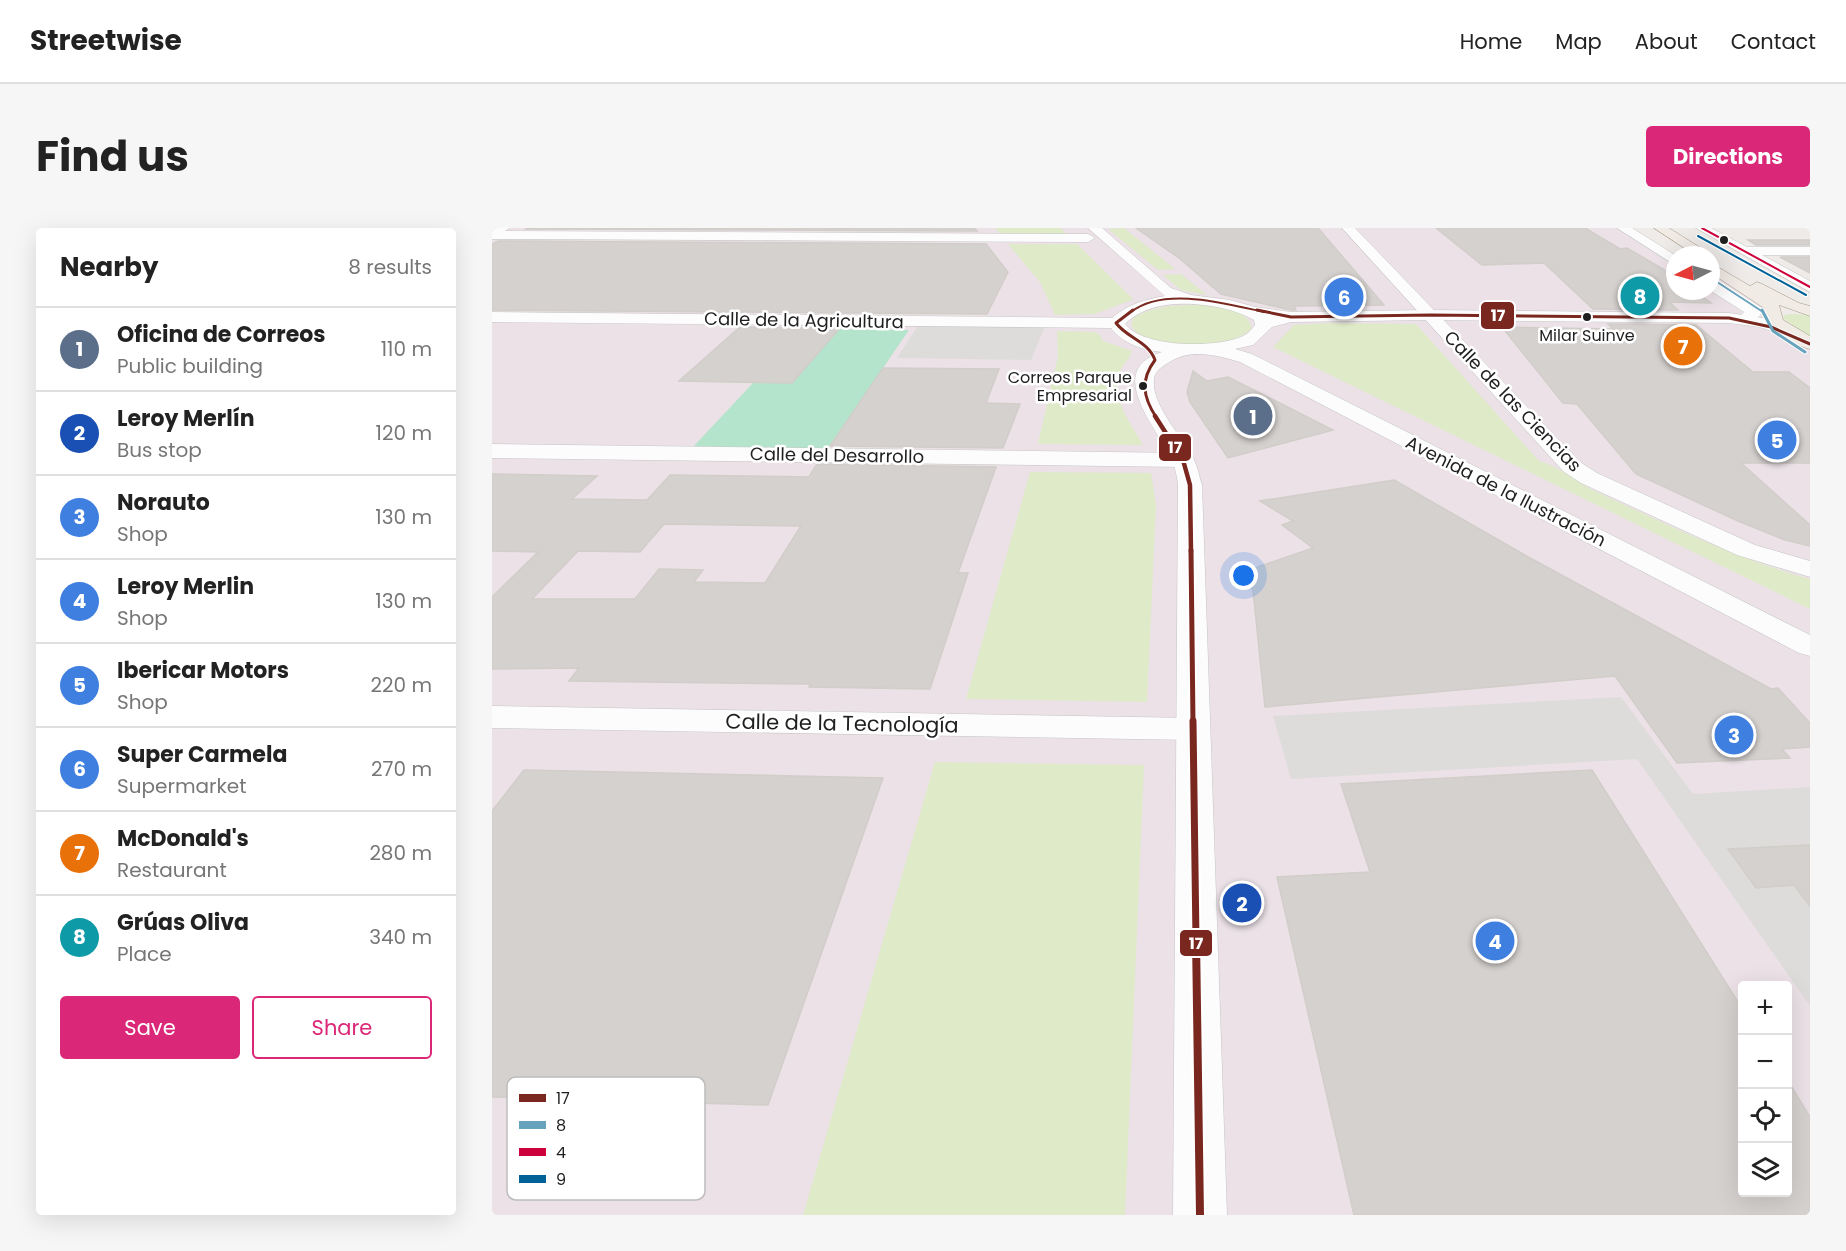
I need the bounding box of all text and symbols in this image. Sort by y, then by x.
text: Streetwise [30,21,182,60]
text: Home [1460,27,1522,56]
text: Map [1555,27,1602,56]
text: About [1635,27,1698,56]
text: Contact [1731,27,1816,56]
button: Directions [1646,126,1810,187]
text: Find us [36,127,189,186]
unlabelled marker [1718,234,1730,246]
north arrow [1666,246,1720,300]
text: Nearby [60,249,158,285]
text: 8 results [348,253,432,281]
pin: 6 [1324,274,1364,320]
pin: 8 [1620,274,1660,318]
line badge: 17 [1480,301,1515,330]
text: 17 [1491,304,1506,327]
street label: Calle de la Agricultura [704,306,904,334]
marker: Milar Suinve [1581,311,1593,323]
text: Oficina de Correos [117,319,326,350]
place label: Milar Suinve [1539,324,1635,347]
pin: 7 [1664,324,1702,368]
street label: Calle de las Ciencias [1439,325,1587,477]
text: 1 [76,335,83,363]
text: 110 m [381,335,432,363]
text: Public building [117,352,263,380]
place label: Correos Parque Empresarial [1008,366,1132,407]
marker: Correos Parque Empresarial [1137,380,1149,392]
pin: 1 [1234,394,1272,438]
text: Leroy Merlín [117,403,255,434]
pin: 5 [1758,418,1796,462]
text: 2 [74,419,85,447]
text: 120 m [376,419,432,447]
street label: Avenida de la Ilustración [1402,430,1610,552]
line badge: 17 [1158,433,1192,462]
text: Bus stop [117,436,202,464]
text: 17 [1168,436,1183,459]
street label: Calle del Desarrollo [750,441,924,469]
text: Norauto [117,487,210,518]
text: 3 [73,503,86,531]
text: 130 m [375,503,432,531]
text: Shop [117,520,168,548]
your location [1229,561,1258,590]
text: Leroy Merlin [117,571,254,602]
text: 4 [73,587,86,615]
text: 130 m [375,587,432,615]
text: Shop [117,604,168,632]
text: Ibericar Motors [117,655,289,686]
text: 5 [73,671,86,699]
text: 220 m [371,671,432,699]
text: Shop [117,688,168,716]
street label: Calle de la Tecnología [725,706,959,740]
pin: 3 [1714,712,1754,758]
text: Super Carmela [117,739,287,770]
text: 6 [73,755,86,783]
text: 270 m [371,755,432,783]
text: Supermarket [117,772,246,800]
text: McDonald's [117,823,249,854]
text: 7 [74,839,85,867]
text: 280 m [369,839,432,867]
text: Restaurant [117,856,227,884]
pin: 2 [1222,880,1262,926]
text: Grúas Oliva [117,907,249,938]
pin: 4 [1476,918,1514,964]
text: 8 [73,923,86,951]
text: 340 m [369,923,432,951]
line badge: 17 [1179,929,1213,957]
text: 17 [1189,932,1204,955]
text: Place [117,940,172,968]
map controls [1738,981,1792,1197]
button: + [1738,981,1792,1035]
button: Save [60,996,240,1059]
button: Share [252,996,432,1059]
button: − [1738,1035,1792,1089]
legend [507,1077,705,1200]
text: 17 [556,1087,570,1110]
button: locate [1738,1089,1792,1143]
text: 8 [556,1114,566,1137]
text: 4 [556,1141,566,1164]
button: layers [1738,1143,1792,1197]
text: 9 [556,1168,566,1191]

